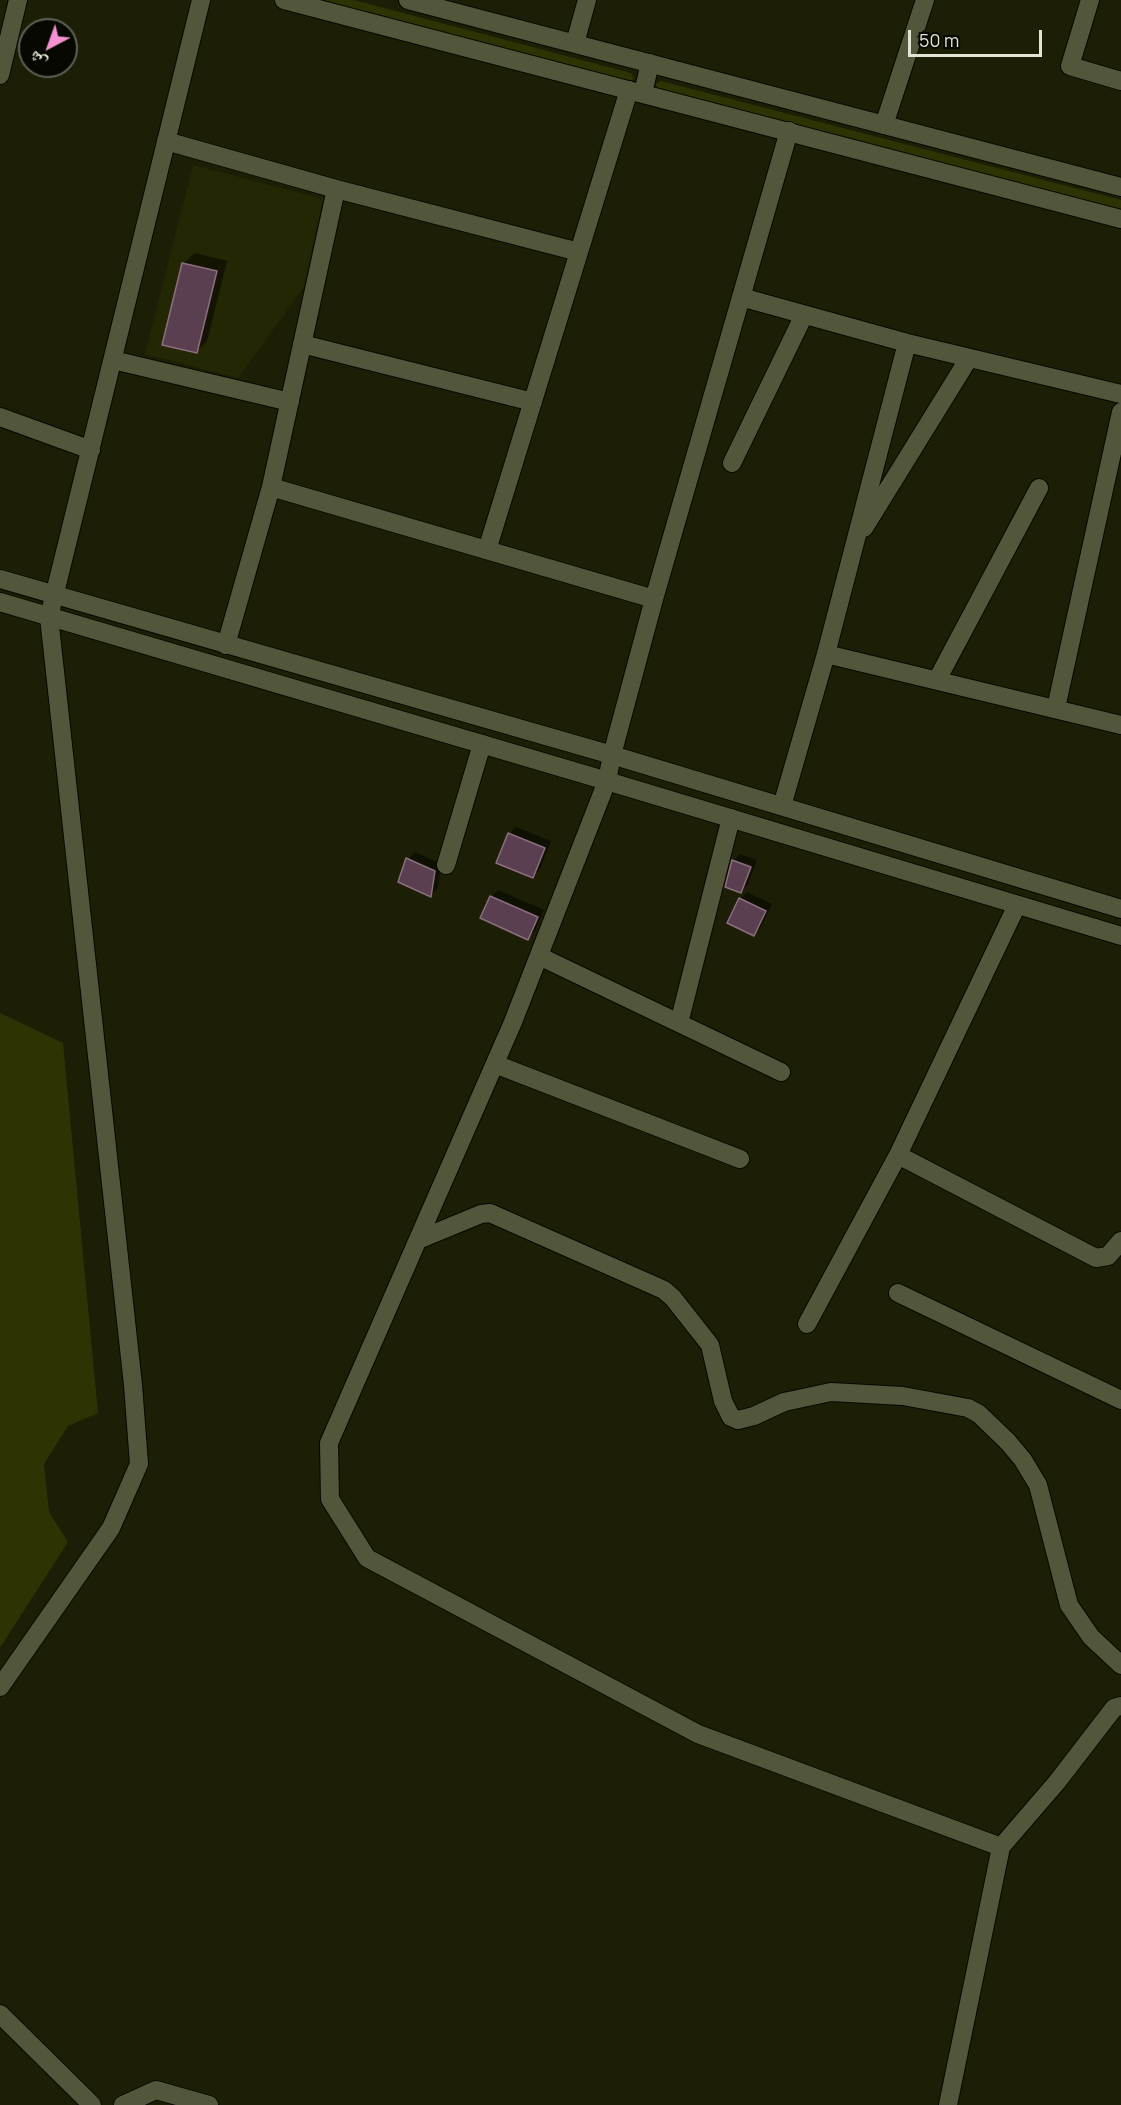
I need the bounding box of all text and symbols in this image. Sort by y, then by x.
north arrow [18,18,78,78]
scale bar [911,18,1044,56]
text: 50 m [919,28,959,52]
text: ش [24,46,51,74]

